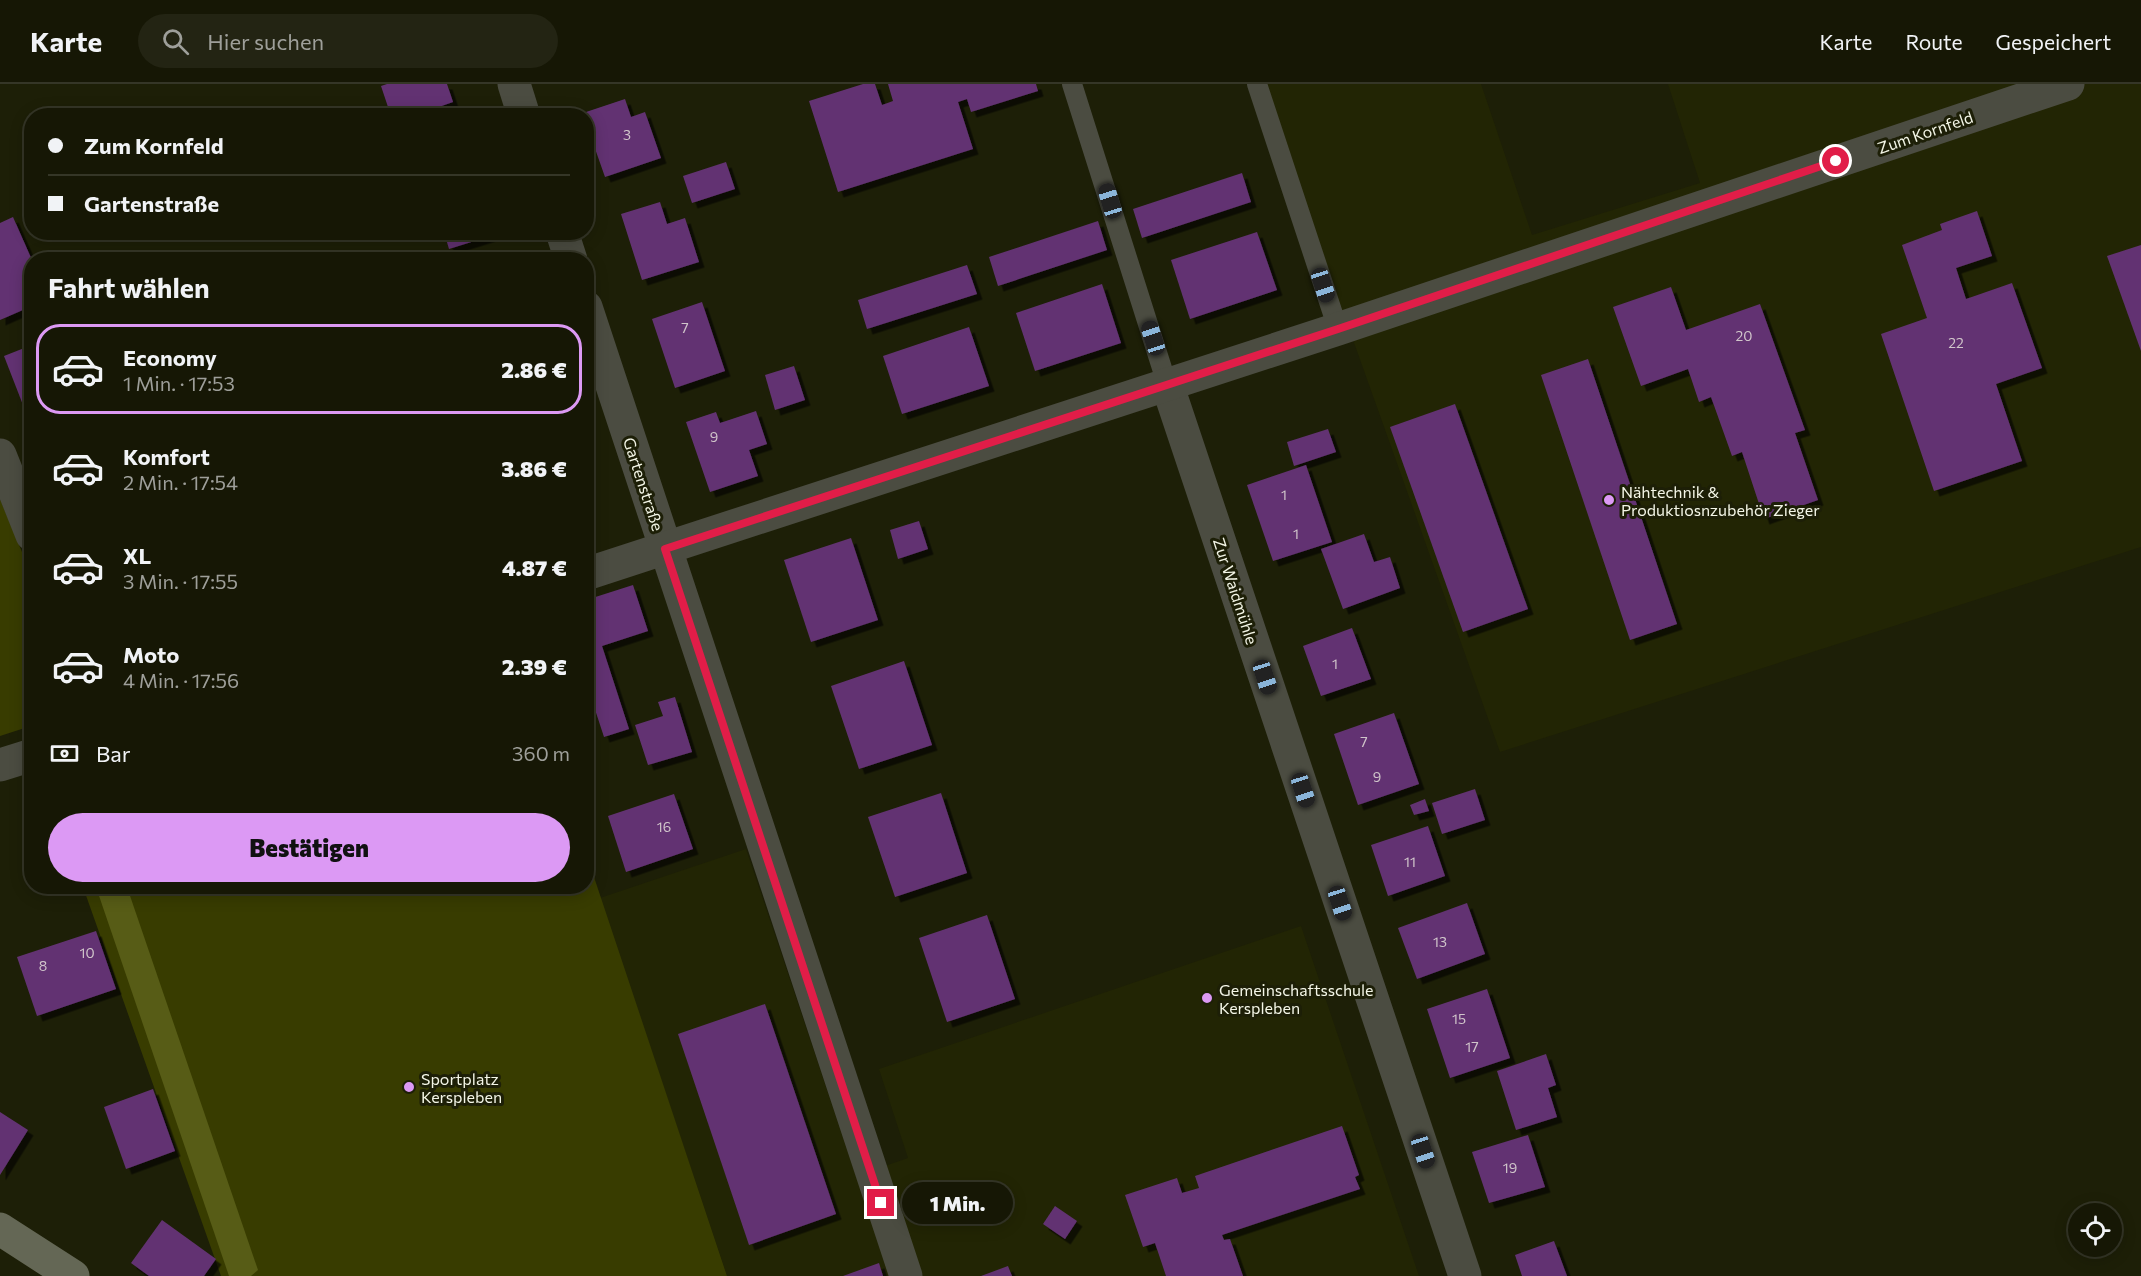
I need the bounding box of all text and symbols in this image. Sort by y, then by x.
search box [138,14,558,68]
text: Karte [30,24,102,58]
icon: search [159,25,192,58]
text: Hier suchen [207,28,324,55]
text: Karte [1819,29,1872,54]
text: Route [1905,29,1963,54]
text: Gespeichert [1996,29,2111,54]
street label: Zum Kornfeld [1875,107,1975,157]
house number: 3 [623,126,631,143]
text: Zum Kornfeld [84,132,224,159]
route start [1822,147,1849,174]
car [1096,181,1124,221]
text: Gartenstraße [84,190,219,217]
car [1309,265,1337,305]
text: Fahrt wählen [48,271,210,304]
car [1139,318,1167,358]
house number: 7 [681,319,689,336]
house number: 20 [1736,327,1752,344]
house number: 22 [1948,334,1964,351]
icon: car [51,342,105,396]
text: Economy [123,344,217,371]
text: 2.86 € [501,356,567,383]
text: 1 Min. · 17:53 [123,371,235,395]
house number: 9 [710,428,718,445]
street label: Gartenstraße [620,435,668,533]
icon: car [51,441,105,495]
text: Komfort [123,443,210,470]
text: 3.86 € [501,455,567,482]
text: 2 Min. · 17:54 [123,470,238,494]
place label: Nähtechnik & Produktiosnzubehör Zieger [1621,482,1820,519]
house number: 1 [1281,486,1287,503]
marker: Nähtechnik & Produktiosnzubehör Zieger [1602,493,1616,507]
house number: 1 [1293,525,1299,542]
street label: Zur Waidmühle [1210,535,1262,647]
icon: car [51,540,105,594]
text: XL [123,542,151,569]
text: 4.87 € [502,554,567,581]
text: 3 Min. · 17:55 [123,569,238,593]
icon: car [51,639,105,693]
text: Moto [123,641,179,668]
text: 2.39 € [502,653,567,680]
house number: 1 [1332,655,1338,672]
car [1251,657,1279,697]
text: 4 Min. · 17:56 [123,668,239,692]
house number: 7 [1360,733,1368,750]
icon: cash [48,737,81,770]
text: Bar [96,740,131,767]
text: 360 m [512,741,570,765]
house number: 9 [1373,768,1381,785]
car [1289,770,1317,810]
button: Bestätigen [48,813,570,882]
house number: 16 [657,818,671,835]
house number: 11 [1404,853,1416,870]
car [1326,883,1354,923]
house number: 13 [1433,933,1447,950]
house number: 10 [79,944,95,961]
house number: 8 [39,957,47,974]
place label: Gemeinschaftsschule Kerspleben [1219,980,1374,1017]
marker: Gemeinschaftsschule Kerspleben [1200,991,1214,1005]
house number: 15 [1452,1010,1466,1027]
house number: 17 [1465,1038,1479,1055]
place label: Sportplatz Kerspleben [421,1069,502,1106]
marker: Sportplatz Kerspleben [402,1080,416,1094]
car [1409,1131,1437,1171]
house number: 19 [1503,1159,1517,1176]
callout: 1 Min. [902,1182,1013,1224]
route end [867,1189,894,1216]
text: 1 Min. [930,1191,985,1215]
map controls [2068,1203,2122,1257]
button: locate [2068,1203,2122,1257]

